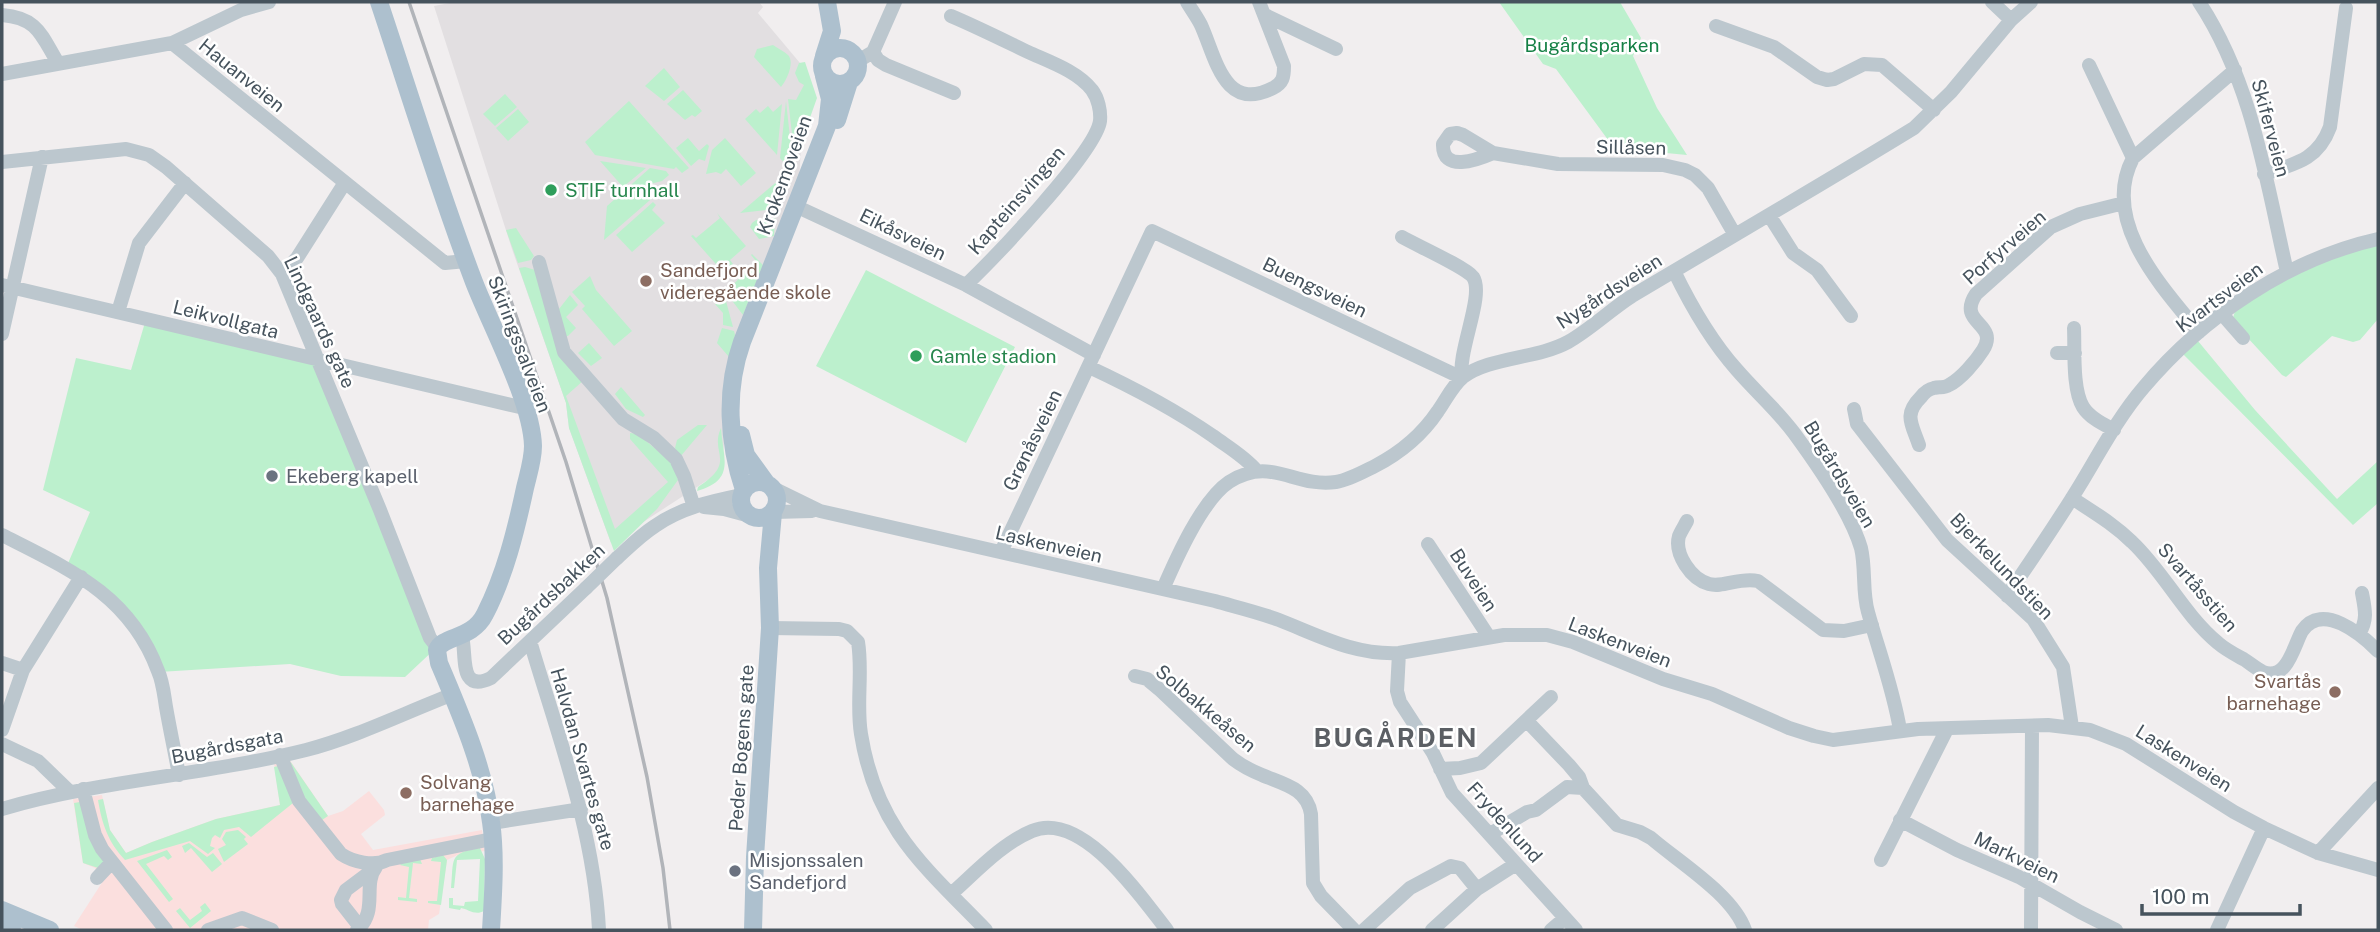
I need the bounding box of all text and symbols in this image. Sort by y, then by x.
street label: Hauanveien [195,34,289,116]
park label: Bugårdsparken [1524,34,1660,56]
street label: Skiferveien [2247,77,2295,179]
street label: Krokemoveien [752,112,816,238]
street label: Sillåsen [1596,135,1666,159]
street label: Kapteinsvingen [963,141,1069,259]
place label: STIF turnhall [565,179,679,201]
marker: STIF turnhall [543,182,559,198]
street label: Eikåsveien [856,204,950,264]
street label: Porfyrveien [1958,205,2050,289]
street label: Nygårdsveien [1552,249,1666,333]
street label: Buengsveien [1259,252,1371,322]
street label: Lindgaards gate [280,253,360,391]
street label: Kvartsveien [2171,257,2267,337]
place label: Sandefjord videregående skole [660,259,831,303]
street label: Skiringssalveien [484,273,556,415]
marker: Sandefjord videregående skole [638,273,654,289]
street label: Leikvollgata [171,295,281,343]
place label: Gamle stadion [930,345,1057,367]
marker: Gamle stadion [908,348,924,364]
street label: Grønåsveien [998,386,1066,494]
street label: Bugårdsveien [1800,417,1880,531]
place label: Ekeberg kapell [286,465,418,487]
marker: Ekeberg kapell [264,468,280,484]
street label: Bjerkelundstien [1946,508,2058,624]
street label: Laskenveien [993,521,1105,567]
street label: Svartåsstien [2153,538,2243,636]
street label: Bugårdsbakken [493,539,609,649]
street label: Buveien [1446,545,1502,615]
street label: Laskenveien [1565,612,1675,672]
street label: Solbakkeåsen [1151,660,1261,756]
street label: Peder Bogens gate [724,664,758,832]
street label: Halvdan Svartes gate [546,665,620,853]
place label: Svartås barnehage [2226,670,2321,714]
marker: Svartås barnehage [2327,684,2343,700]
street label: Laskenveien [2132,720,2236,796]
district label: BUGÅRDEN [1313,721,1479,753]
street label: Bugårdsgata [169,724,285,768]
place label: Solvang barnehage [420,771,515,815]
street label: Frydenlund [1463,777,1547,867]
marker: Solvang barnehage [398,785,414,801]
street label: Markveien [1971,827,2063,887]
place label: Misjonssalen Sandefjord [749,849,863,893]
marker: Misjonssalen Sandefjord [727,863,743,879]
scale bar [2142,872,2300,916]
text: 100 m [2152,884,2209,909]

